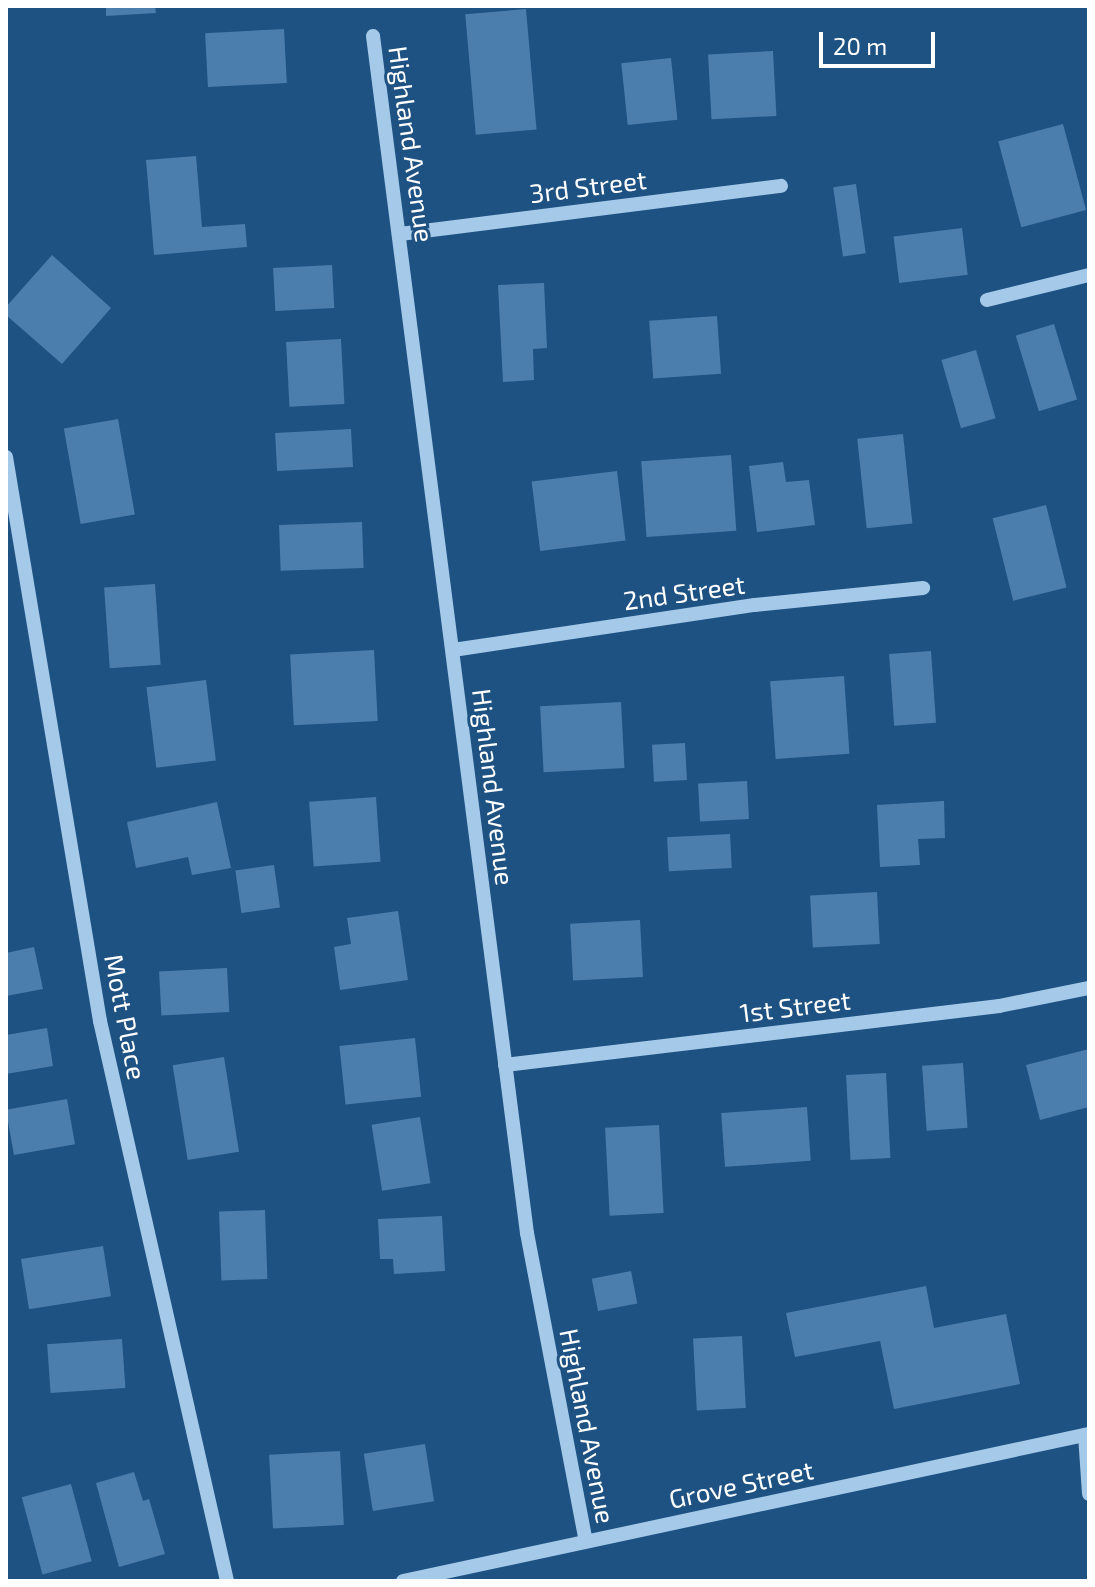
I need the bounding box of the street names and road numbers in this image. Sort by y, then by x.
street label: Highland Avenue [383,44,441,244]
street label: 3rd Street [528,163,648,209]
street label: 2nd Street [621,568,747,616]
street label: Highland Avenue [466,687,522,887]
street label: Mott Place [99,952,153,1082]
street label: 1st Street [738,984,852,1028]
street label: Highland Avenue [554,1326,622,1526]
street label: Grove Street [666,1453,816,1515]

